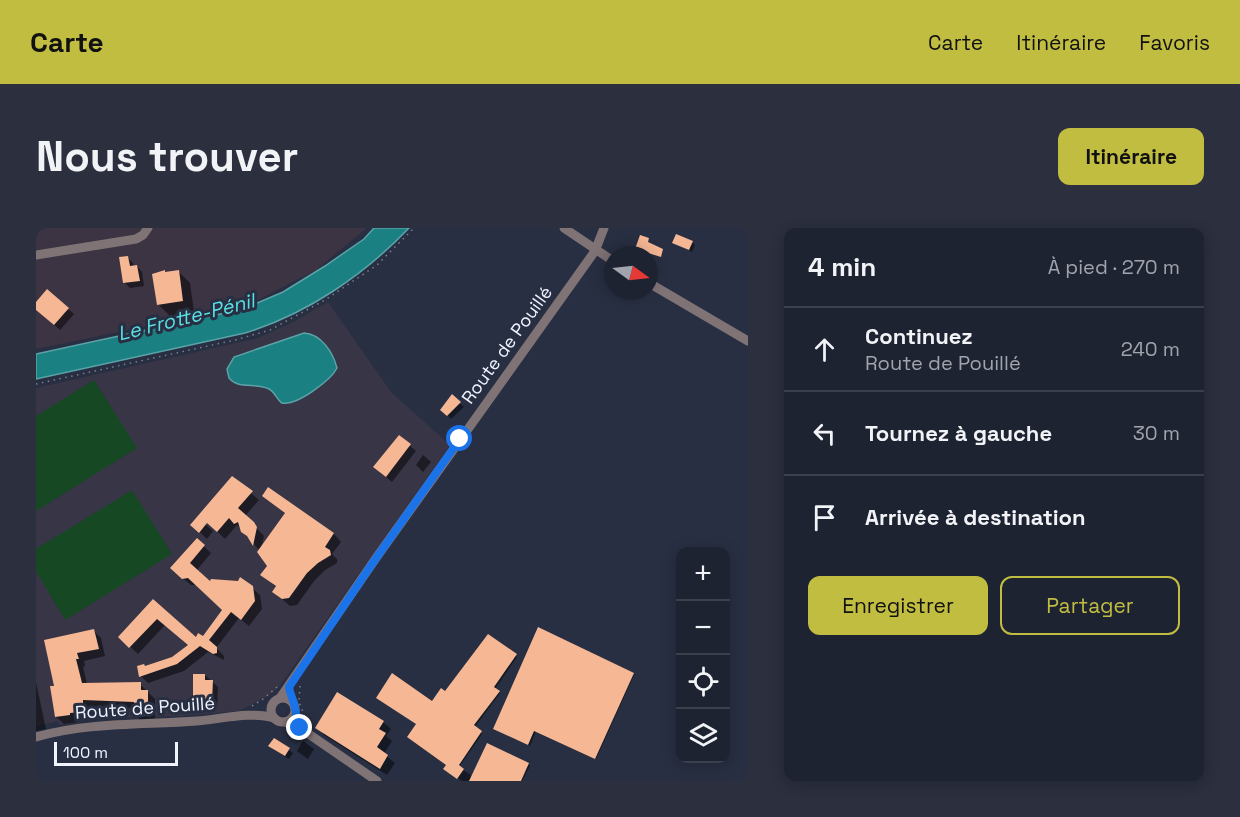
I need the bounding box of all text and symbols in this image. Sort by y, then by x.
text: Carte [30,24,104,60]
text: Carte [928,29,983,56]
text: Itinéraire [1016,29,1106,56]
text: Favoris [1139,29,1210,56]
button: Itinéraire [1058,128,1204,185]
text: Nous trouver [36,130,298,183]
north arrow [604,246,658,300]
text: 4 min [808,250,876,284]
text: À pied · 270 m [1048,254,1180,280]
street label: Route de Pouillé [456,281,557,408]
water label: Le Frotte-Pénil [115,287,259,347]
text: Continuez [865,322,973,350]
icon: ahead [808,333,841,366]
text: 240 m [1121,336,1180,362]
text: Route de Pouillé [865,350,1021,376]
icon: left [808,417,841,450]
text: Tournez à gauche [865,419,1052,447]
text: 30 m [1133,420,1180,446]
route start [446,425,472,451]
icon: arrive [808,501,841,534]
text: Arrivée à destination [865,503,1086,531]
map controls [676,547,730,763]
button: + [676,547,730,601]
button: Enregistrer [808,576,988,635]
button: Partager [1000,576,1180,635]
button: − [676,601,730,655]
button: locate [676,655,730,709]
street label: Route de Pouillé [74,691,216,724]
button: layers [676,709,730,763]
route end [286,714,312,740]
scale bar [54,739,178,766]
text: 100 m [63,742,108,763]

